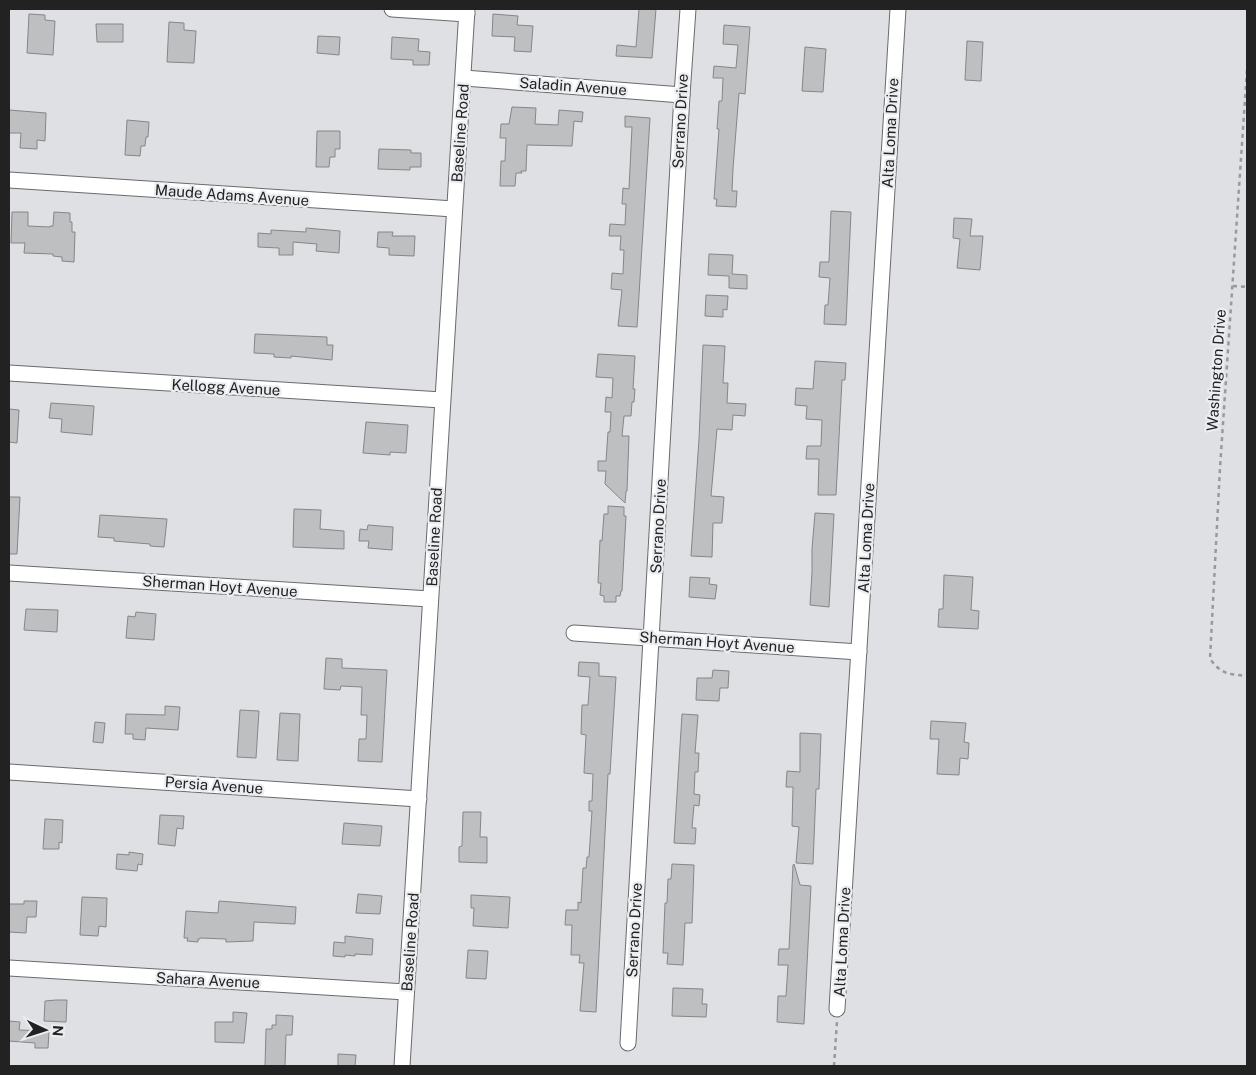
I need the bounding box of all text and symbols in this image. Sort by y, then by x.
street label: Serrano Drive [669,73,691,169]
street label: Saladin Avenue [519,74,627,98]
street label: Alta Loma Drive [879,78,901,188]
street label: Baseline Road [448,83,472,183]
street label: Maude Adams Avenue [154,181,310,209]
street label: Washington Drive [1203,308,1229,432]
street label: Kellogg Avenue [171,376,281,398]
street label: Serrano Drive [647,478,669,574]
street label: Alta Loma Drive [855,483,877,593]
street label: Baseline Road [423,487,445,587]
street label: Sherman Hoyt Avenue [142,572,298,600]
street label: Sherman Hoyt Avenue [639,628,795,656]
street label: Persia Avenue [164,773,264,797]
street label: Serrano Drive [623,882,645,978]
street label: Alta Loma Drive [831,887,853,997]
street label: Baseline Road [398,892,422,992]
street label: Sahara Avenue [155,969,261,991]
north arrow [20,1005,70,1055]
text: N [50,1025,66,1037]

